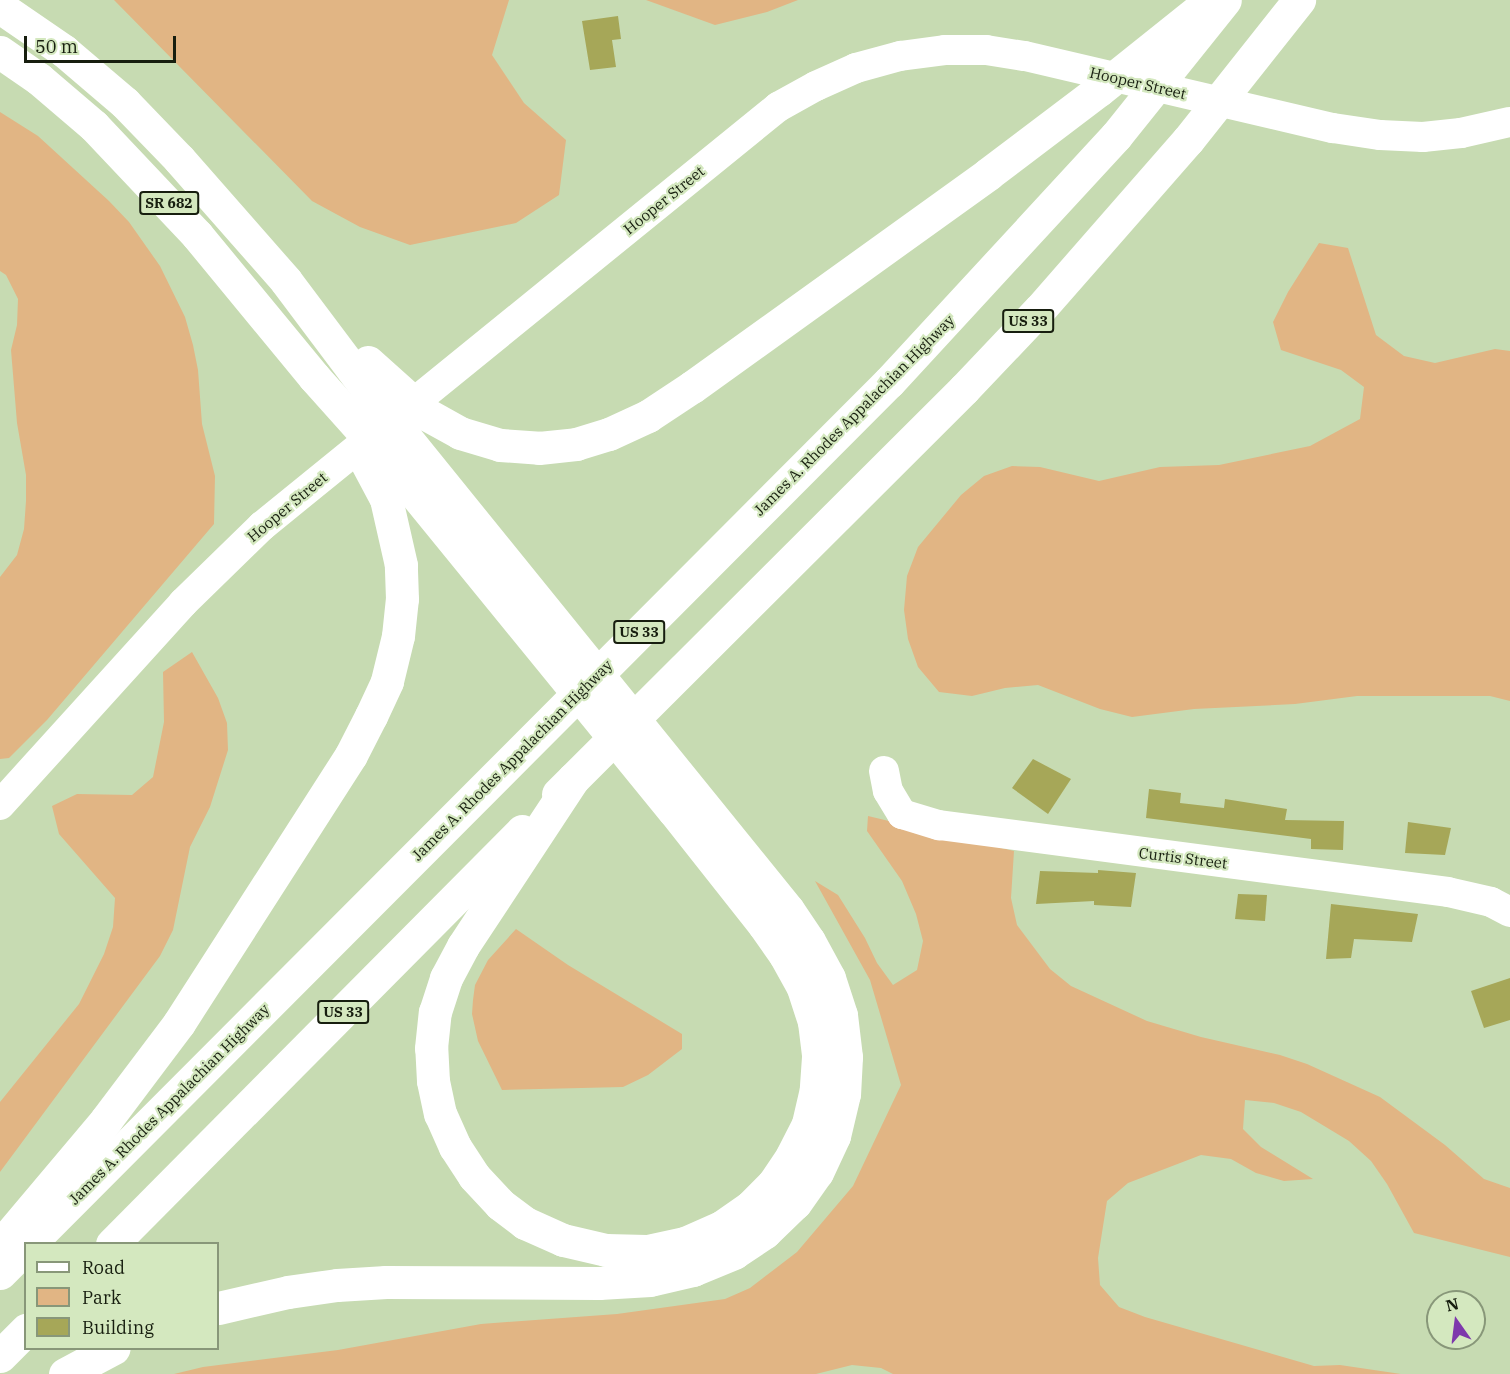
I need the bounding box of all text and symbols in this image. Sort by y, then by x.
scale bar [27,24,178,62]
text: 50 m [35,35,78,58]
street label: Hooper Street [1088,63,1188,103]
street label: Hooper Street [620,162,708,238]
road number: SR 682 [139,192,199,214]
road number: US 33 [1001,310,1055,332]
street label: James A. Rhodes Appalachian Highway [750,311,958,519]
street label: Hooper Street [243,468,331,546]
road number: US 33 [612,621,666,643]
street label: James A. Rhodes Appalachian Highway [408,656,616,864]
street label: Curtis Street [1138,844,1228,872]
street label: James A. Rhodes Appalachian Highway [65,1000,273,1208]
road number: US 33 [316,1001,370,1023]
legend [24,1242,219,1350]
text: Road [82,1256,125,1279]
text: Park [82,1286,121,1309]
north arrow [1426,1290,1486,1350]
text: N [1444,1293,1461,1316]
text: Building [82,1316,154,1339]

